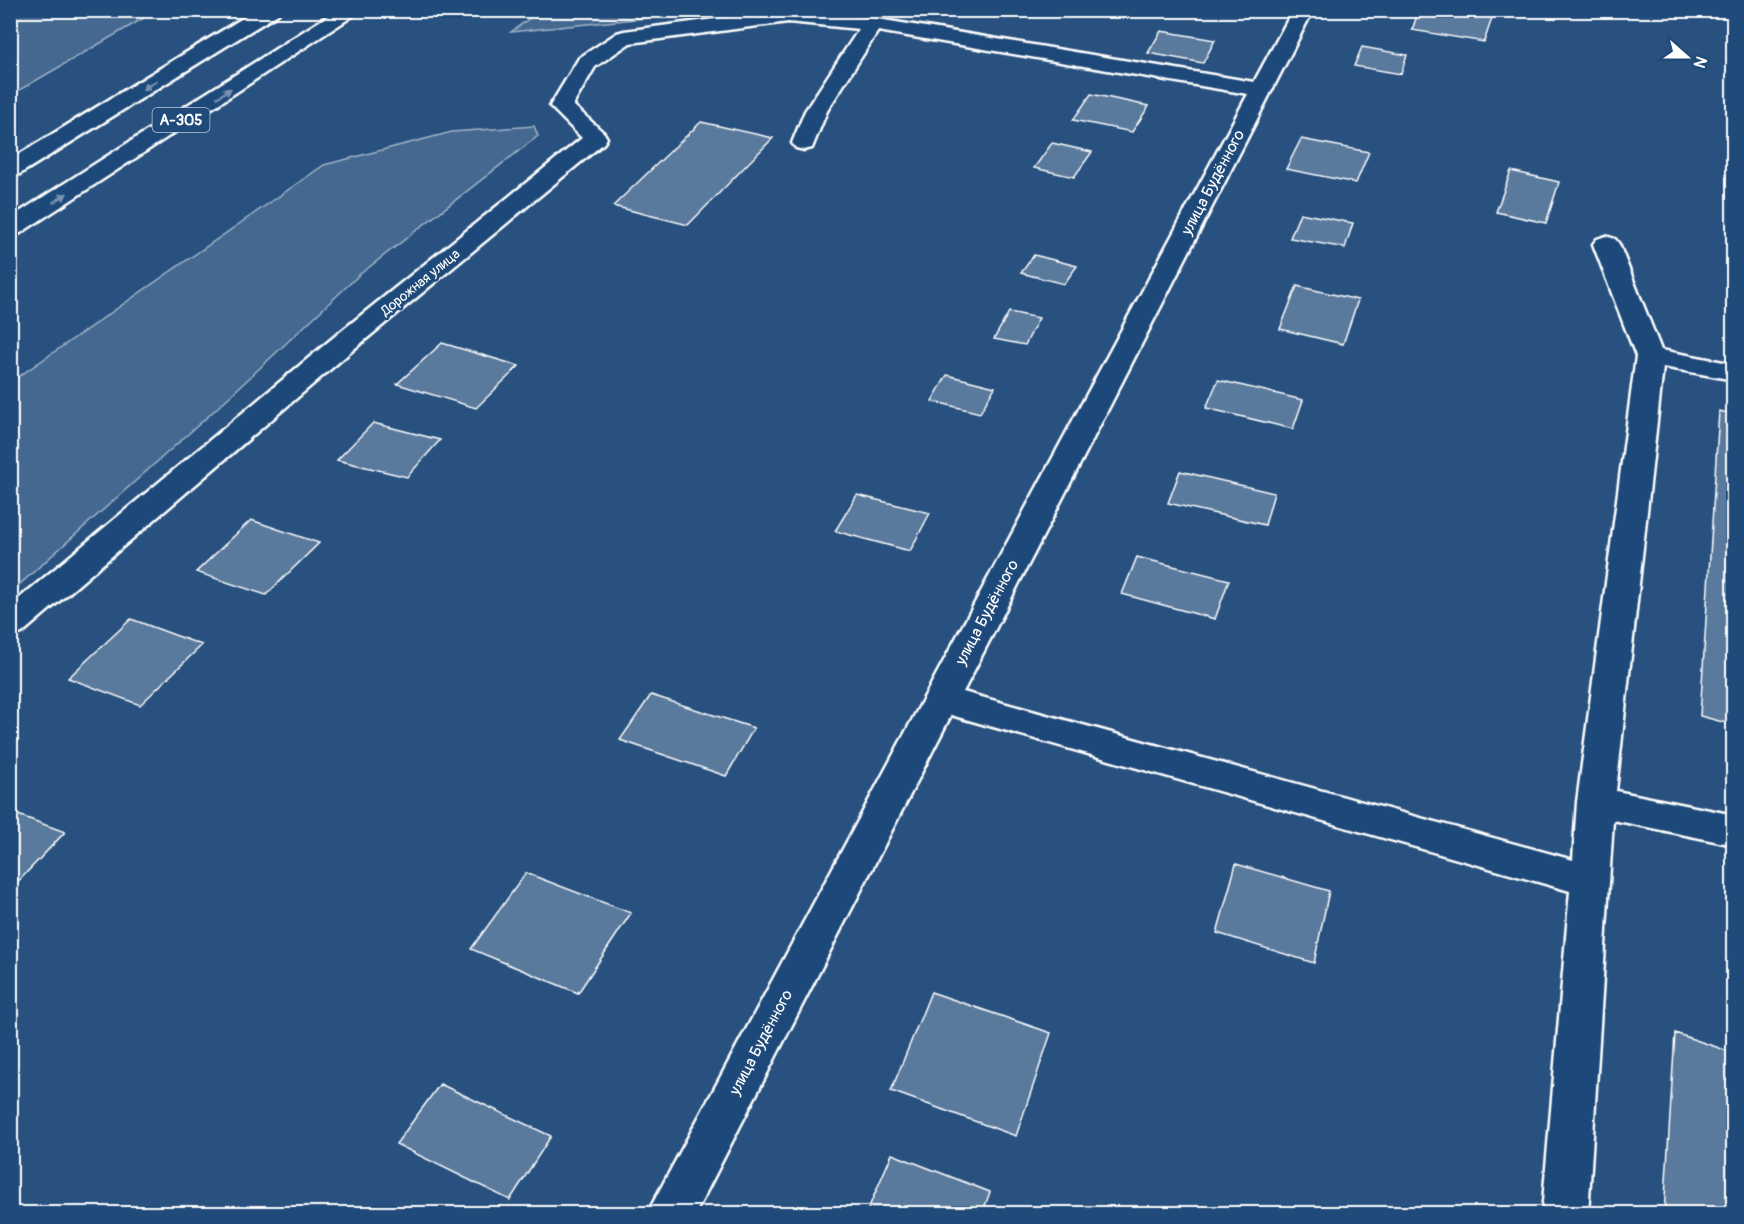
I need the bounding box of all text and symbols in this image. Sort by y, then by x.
north arrow [1657,27,1717,87]
text: N [1689,53,1711,71]
one-way arrow [142,79,158,90]
one-way arrow [216,87,232,98]
road number: А-305 [152,108,210,132]
street label: улица Будённого [1176,126,1249,240]
one-way arrow [52,193,68,204]
street label: Дорожная улица [377,245,463,320]
street label: улица Будённого [950,556,1023,670]
street label: улица Будённого [724,986,797,1100]

